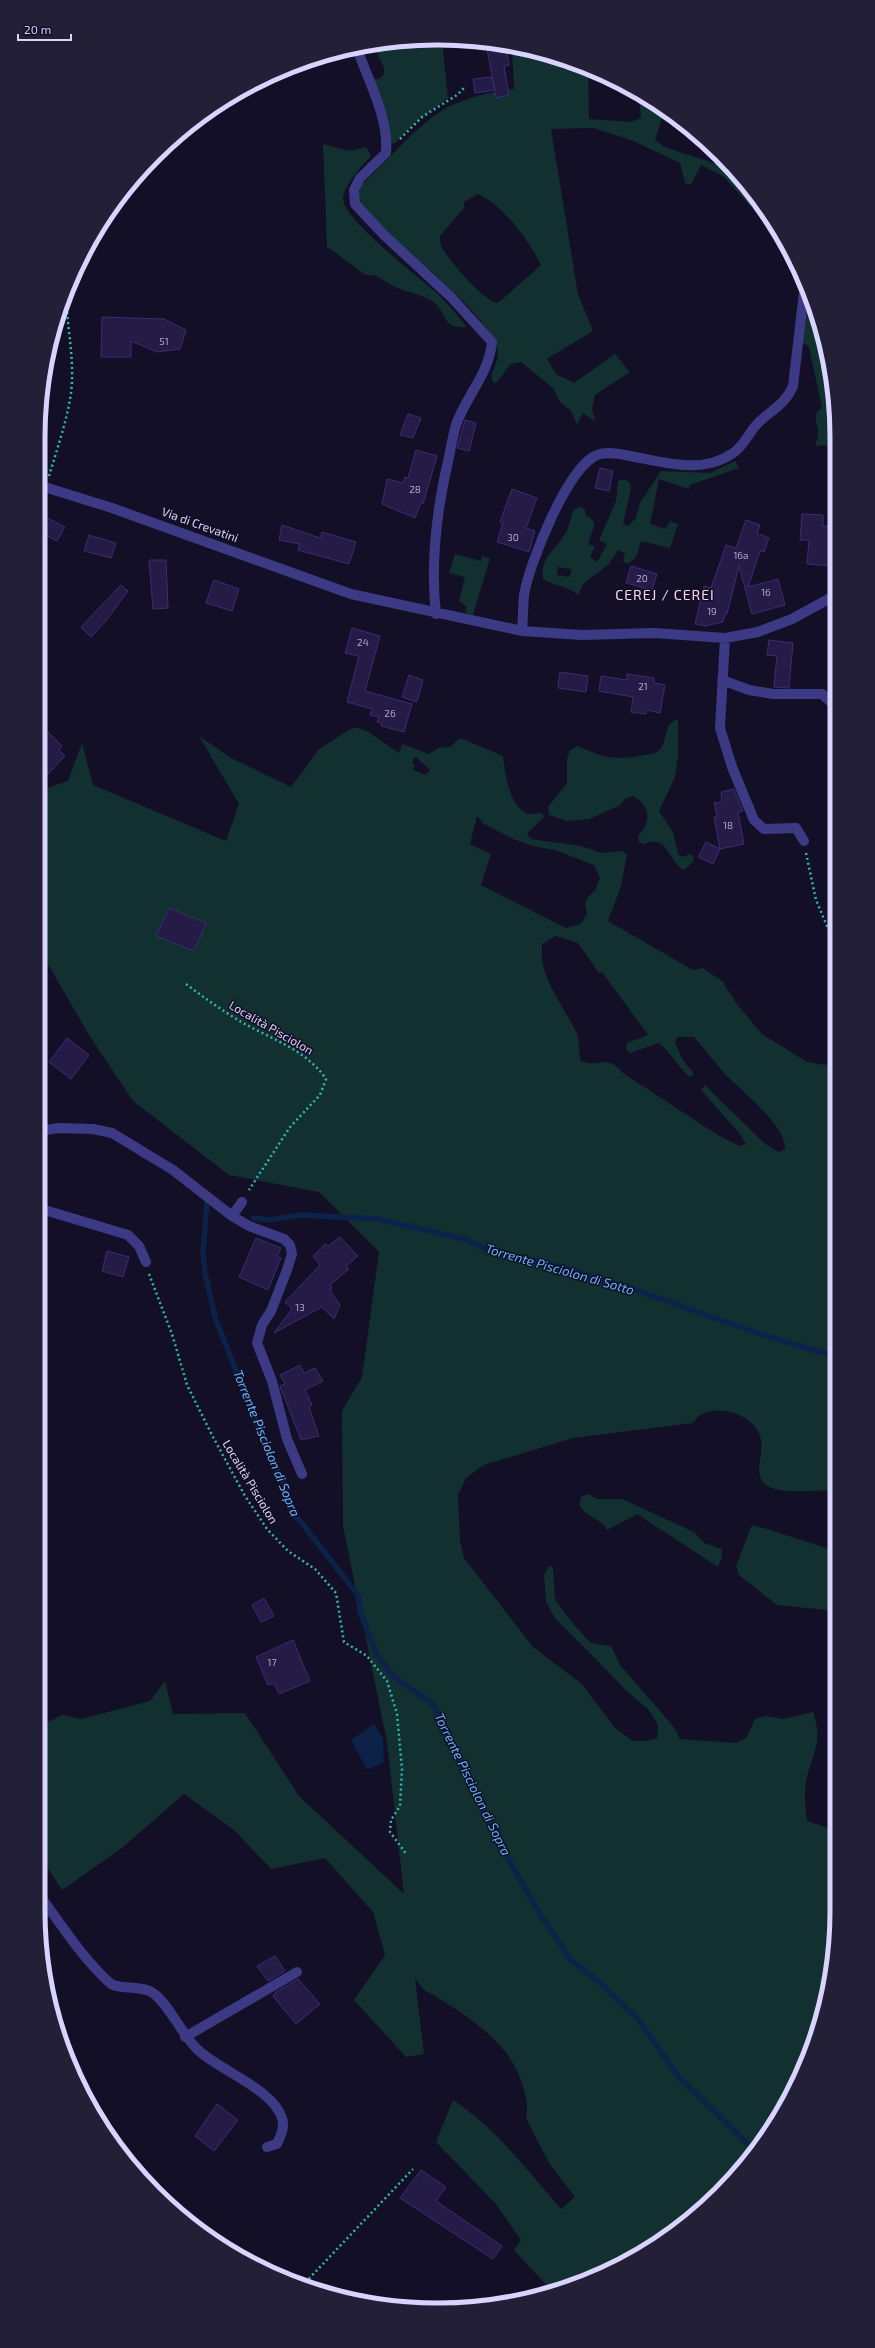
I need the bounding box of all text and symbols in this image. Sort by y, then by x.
scale bar [18,16,71,42]
text: 20 m [24,22,51,36]
house number: 51 [159,335,169,347]
house number: 28 [409,483,421,495]
street label: Via di Crevatini [160,504,241,544]
house number: 30 [507,531,519,543]
house number: 16a [733,549,749,561]
house number: 20 [636,572,648,584]
district label: CEREJ / CEREI [615,586,715,603]
house number: 16 [761,586,771,598]
house number: 19 [707,605,717,617]
house number: 24 [357,636,369,648]
house number: 21 [638,680,648,692]
house number: 26 [384,707,396,719]
house number: 18 [723,819,733,831]
street label: Località Pisciolon [227,997,316,1057]
water label: Torrente Pisciolon di Sotto [484,1240,636,1298]
house number: 13 [295,1301,305,1313]
water label: Torrente Pisciolon di Sopra [230,1367,304,1519]
street label: Località Pisciolon [220,1437,281,1526]
house number: 17 [267,1656,277,1668]
water label: Torrente Pisciolon di Sopra [431,1710,515,1858]

